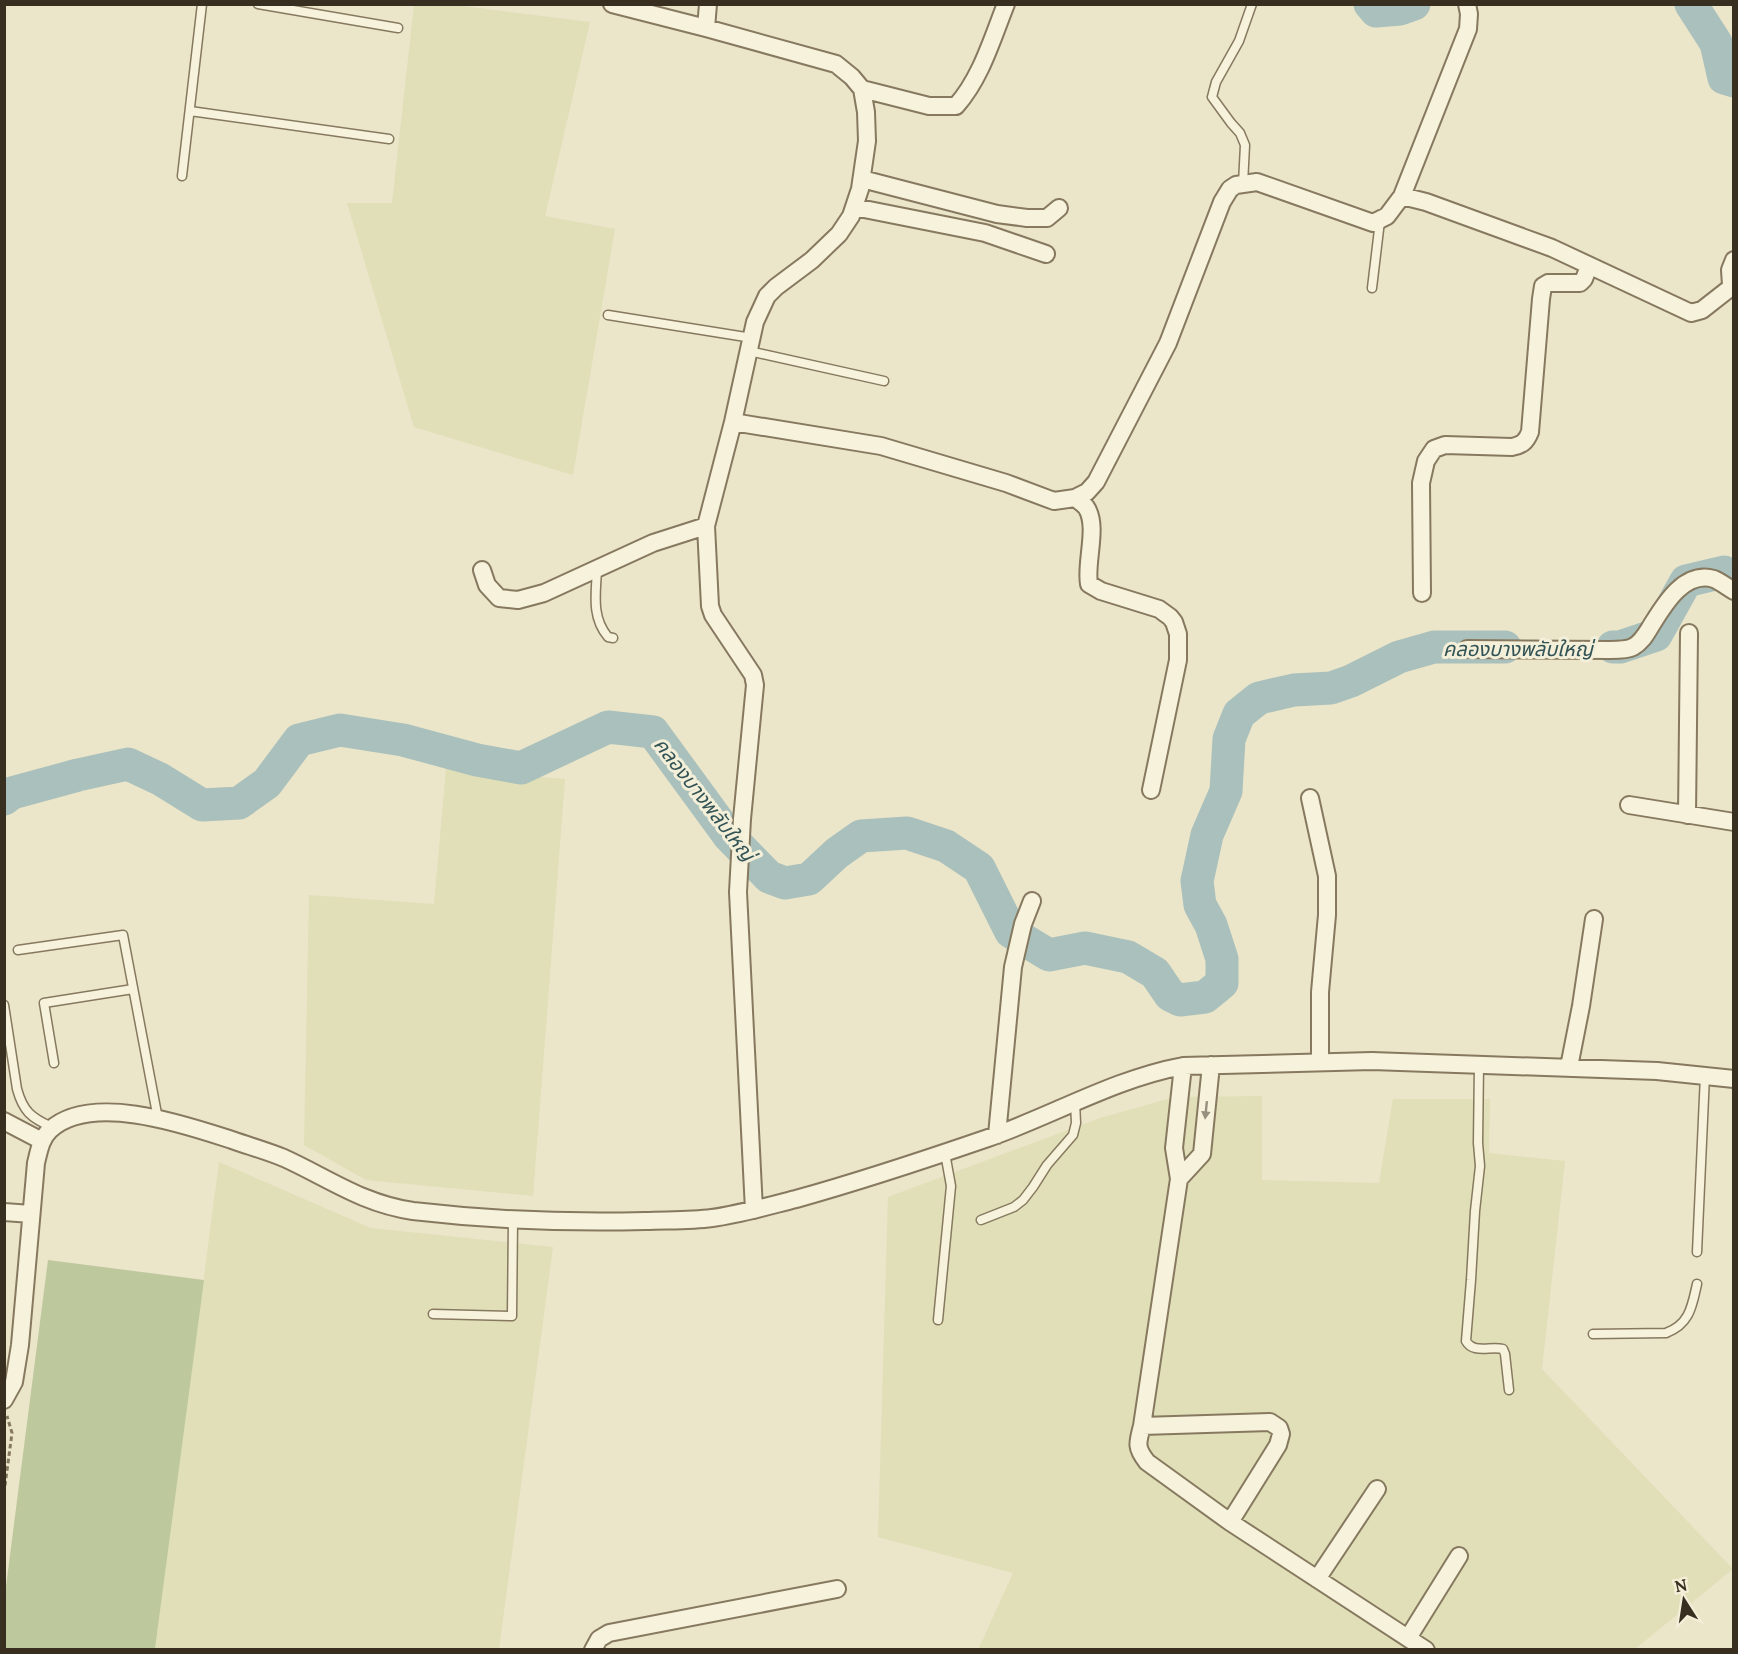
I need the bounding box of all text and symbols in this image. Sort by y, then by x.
water label: คลองบางพลับใหญ่ [1443,636,1596,661]
water label: คลองบางพลับใหญ่ [649,732,763,868]
one-way arrow [1201,1100,1211,1119]
north arrow [1654,1570,1714,1630]
text: N [1673,1574,1689,1596]

